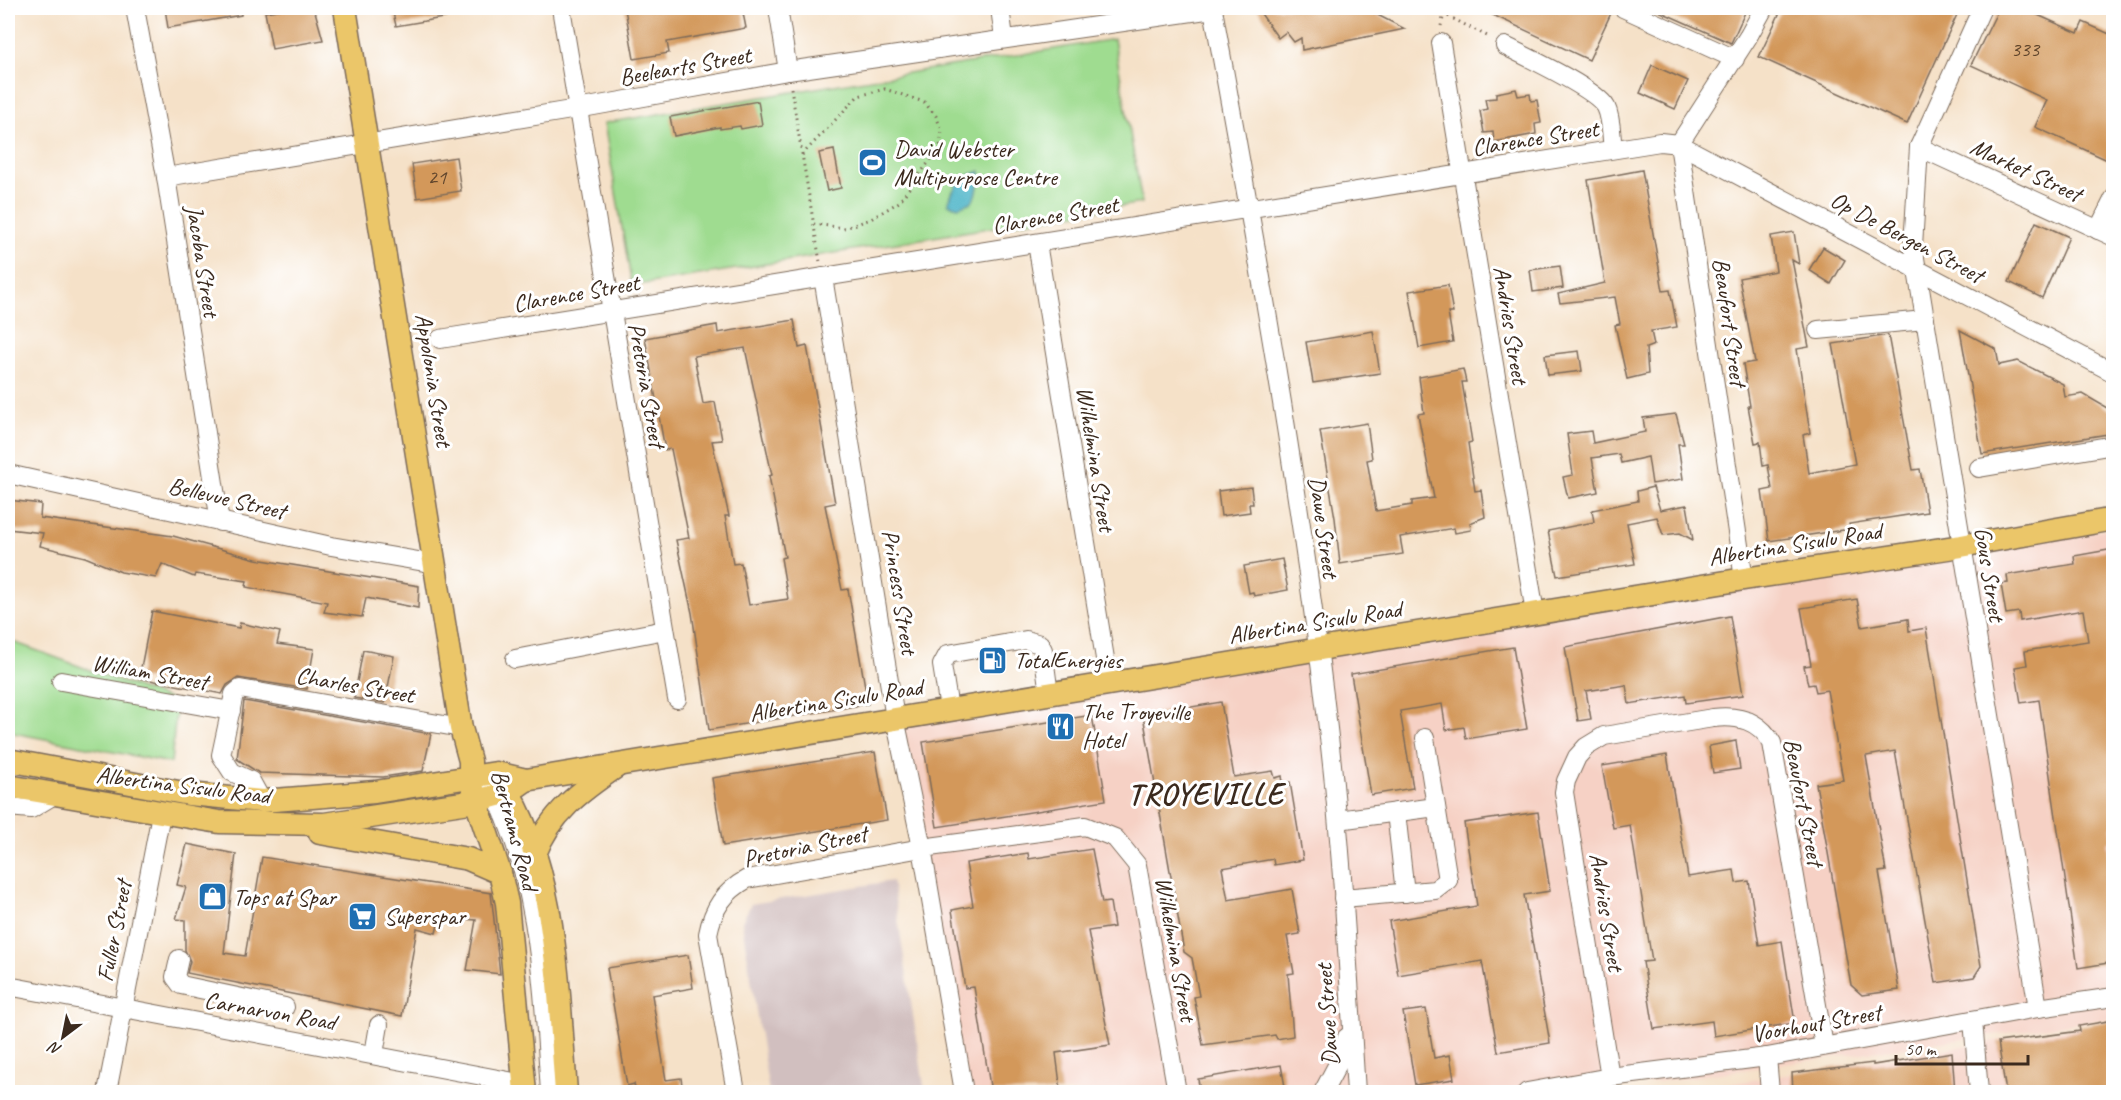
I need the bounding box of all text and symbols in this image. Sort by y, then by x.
house number: 333 [2011,36,2041,62]
street label: Beelearts Street [617,39,755,92]
street label: Clarence Street [1470,113,1602,163]
street label: Market Street [1966,131,2089,210]
place label: David Webster Multipurpose Centre [894,134,1059,192]
sports icon: David Webster Multipurpose Centre [857,147,889,179]
house number: 21 [428,164,448,190]
street label: Op De Bergen Street [1825,184,1991,291]
street label: Clarence Street [990,189,1122,241]
street label: Jacoba Street [179,202,227,321]
street label: Beaufort Street [1706,256,1754,391]
street label: Andries Street [1487,264,1535,388]
street label: Clarence Street [511,267,643,319]
street label: Appolonia Street [409,311,460,451]
street label: Pretoria Street [621,320,673,452]
street label: Wilhelmina Street [1070,384,1123,536]
street label: Bellevue Street [166,470,291,527]
street label: Dawe Street [1302,474,1346,582]
street label: Albertina Sisulu Road [1706,515,1887,572]
street label: Gous Street [1968,525,2013,625]
street label: Princess Street [875,527,925,659]
street label: Albertina Sisulu Road [1226,593,1407,650]
fuel station icon: TotalEnergies [977,644,1009,676]
place label: TotalEnergies [1014,645,1124,675]
street label: William Street [90,647,213,697]
street label: Charles Street [294,660,418,710]
street label: Albertina Sisulu Road [747,671,928,728]
place label: The Troyeville Hotel [1082,697,1192,755]
restaurant icon: The Troyeville Hotel [1045,710,1077,742]
street label: Beaufort Street [1777,736,1832,871]
street label: Albertina Sisulu Road [95,759,275,811]
street label: Bertrams Road [485,766,546,897]
district label: TROYEVILLE [1128,775,1286,813]
street label: Pretoria Street [740,818,873,874]
street label: Andries Street [1583,851,1631,975]
street label: Wilhelmina Street [1149,874,1204,1026]
street label: Fuller Street [90,875,139,984]
shop icon: Tops at Spar [196,881,228,913]
place label: Tops at Spar [233,882,338,912]
supermarket icon: Superspar [347,900,379,932]
place label: Superspar [384,901,468,931]
street label: Dawe Street [1308,961,1346,1067]
street label: Carnarvon Road [202,985,341,1038]
street label: Voorhout Street [1749,996,1886,1049]
north arrow [33,1007,93,1067]
scale bar [1896,1028,2028,1066]
text: N [43,1036,65,1060]
text: 50 m [1905,1038,1938,1060]

